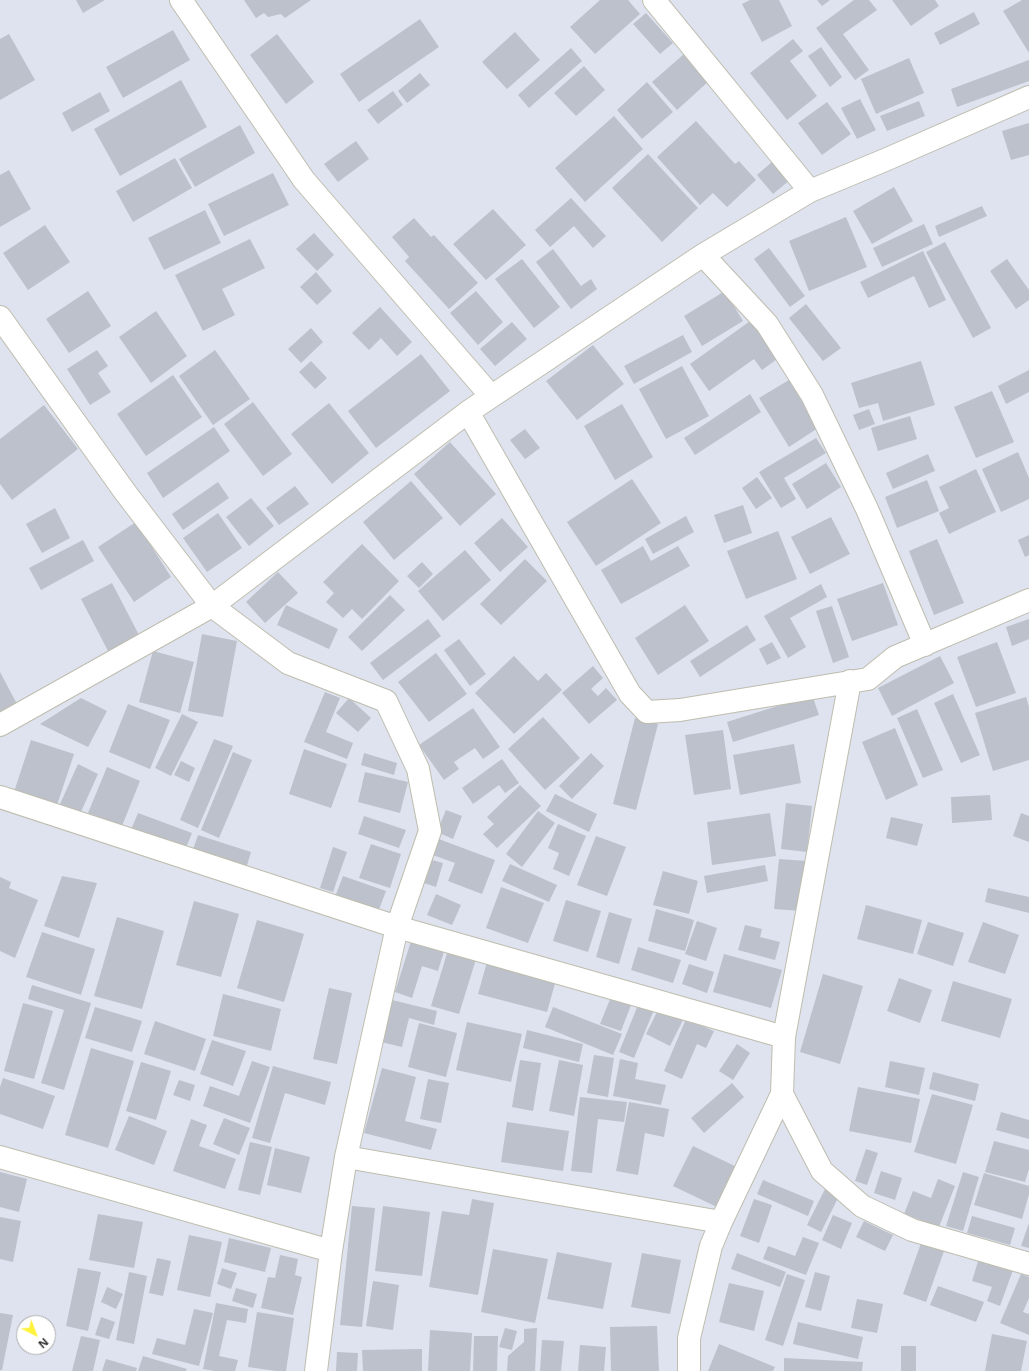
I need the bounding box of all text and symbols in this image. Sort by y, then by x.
north arrow [16,1315,56,1355]
text: N [35,1335,52,1352]

